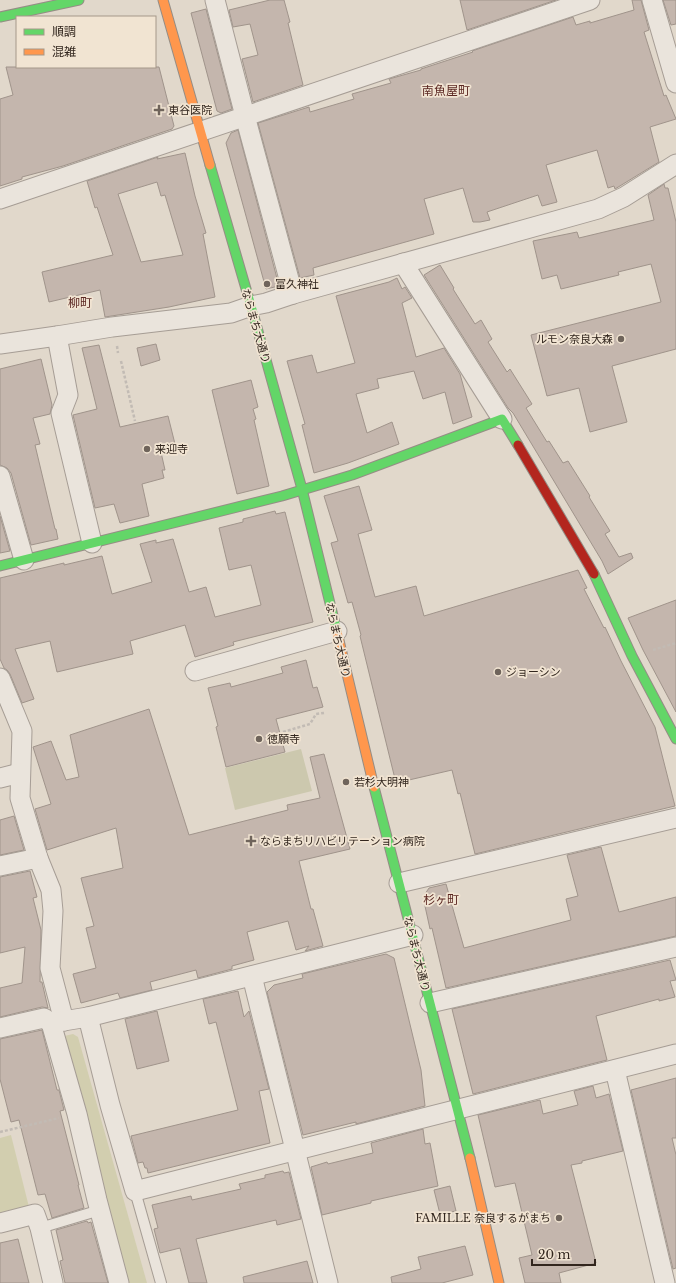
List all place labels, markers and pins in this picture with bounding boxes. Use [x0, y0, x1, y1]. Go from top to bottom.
place label: 東谷医院 [168, 103, 212, 117]
marker: 東谷医院 [153, 104, 165, 116]
place label: 富久神社 [275, 277, 319, 291]
marker: 富久神社 [262, 279, 272, 289]
place label: ルモン奈良大森 [536, 332, 613, 346]
marker: ルモン奈良大森 [616, 334, 626, 344]
place label: 来迎寺 [155, 442, 188, 456]
marker: 来迎寺 [142, 444, 152, 454]
place label: ジョーシン [506, 665, 561, 679]
marker: ジョーシン [493, 667, 503, 677]
place label: 徳願寺 [267, 732, 300, 746]
marker: 徳願寺 [254, 734, 264, 744]
place label: 若杉大明神 [354, 775, 409, 789]
marker: 若杉大明神 [341, 777, 351, 787]
place label: ならまちリハビリテーション病院 [260, 834, 425, 848]
marker: ならまちリハビリテーション病院 [245, 835, 257, 847]
place label: FAMILLE 奈良するがまち [415, 1211, 551, 1225]
marker: FAMILLE 奈良するがまち [554, 1213, 564, 1223]

